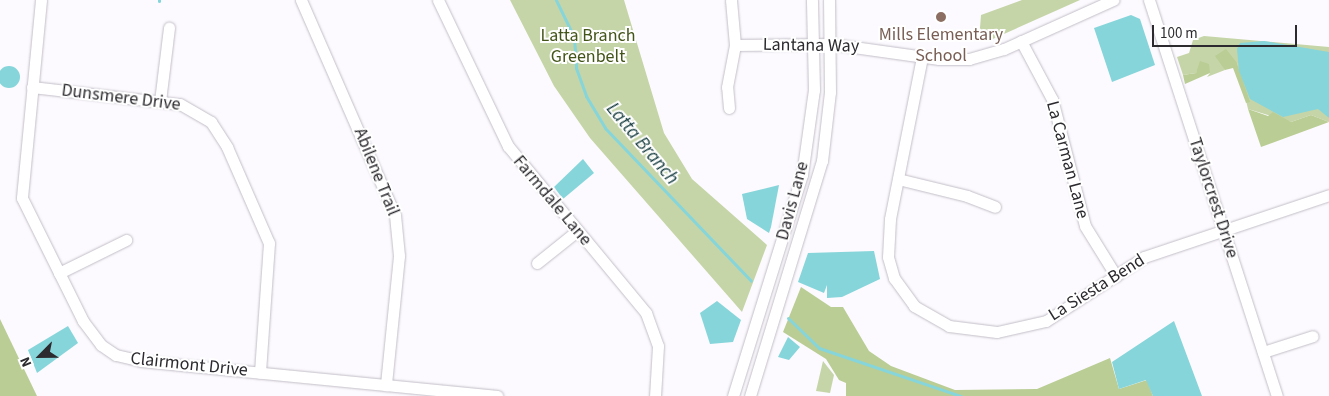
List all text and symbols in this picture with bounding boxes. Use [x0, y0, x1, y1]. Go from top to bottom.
marker: Mills Elementary School [935, 11, 947, 23]
scale bar [1154, 15, 1299, 47]
text: 100 m [1160, 23, 1198, 44]
place label: Mills Elementary School [879, 25, 1003, 68]
park label: Latta Branch Greenbelt [541, 26, 635, 68]
street label: Lantana Way [763, 34, 859, 58]
street label: Dunsmere Drive [60, 80, 182, 116]
water label: Latta Branch [601, 98, 683, 190]
street label: La Carman Lane [1041, 99, 1093, 221]
street label: Abilene Trail [349, 125, 403, 219]
street label: Taylorcrest Drive [1183, 135, 1243, 261]
street label: Farmdale Lane [508, 151, 596, 251]
street label: Davis Lane [772, 159, 814, 243]
street label: La Siesta Bend [1045, 250, 1149, 326]
north arrow [15, 331, 65, 381]
street label: Clairmont Drive [129, 348, 249, 382]
text: N [15, 354, 37, 370]

